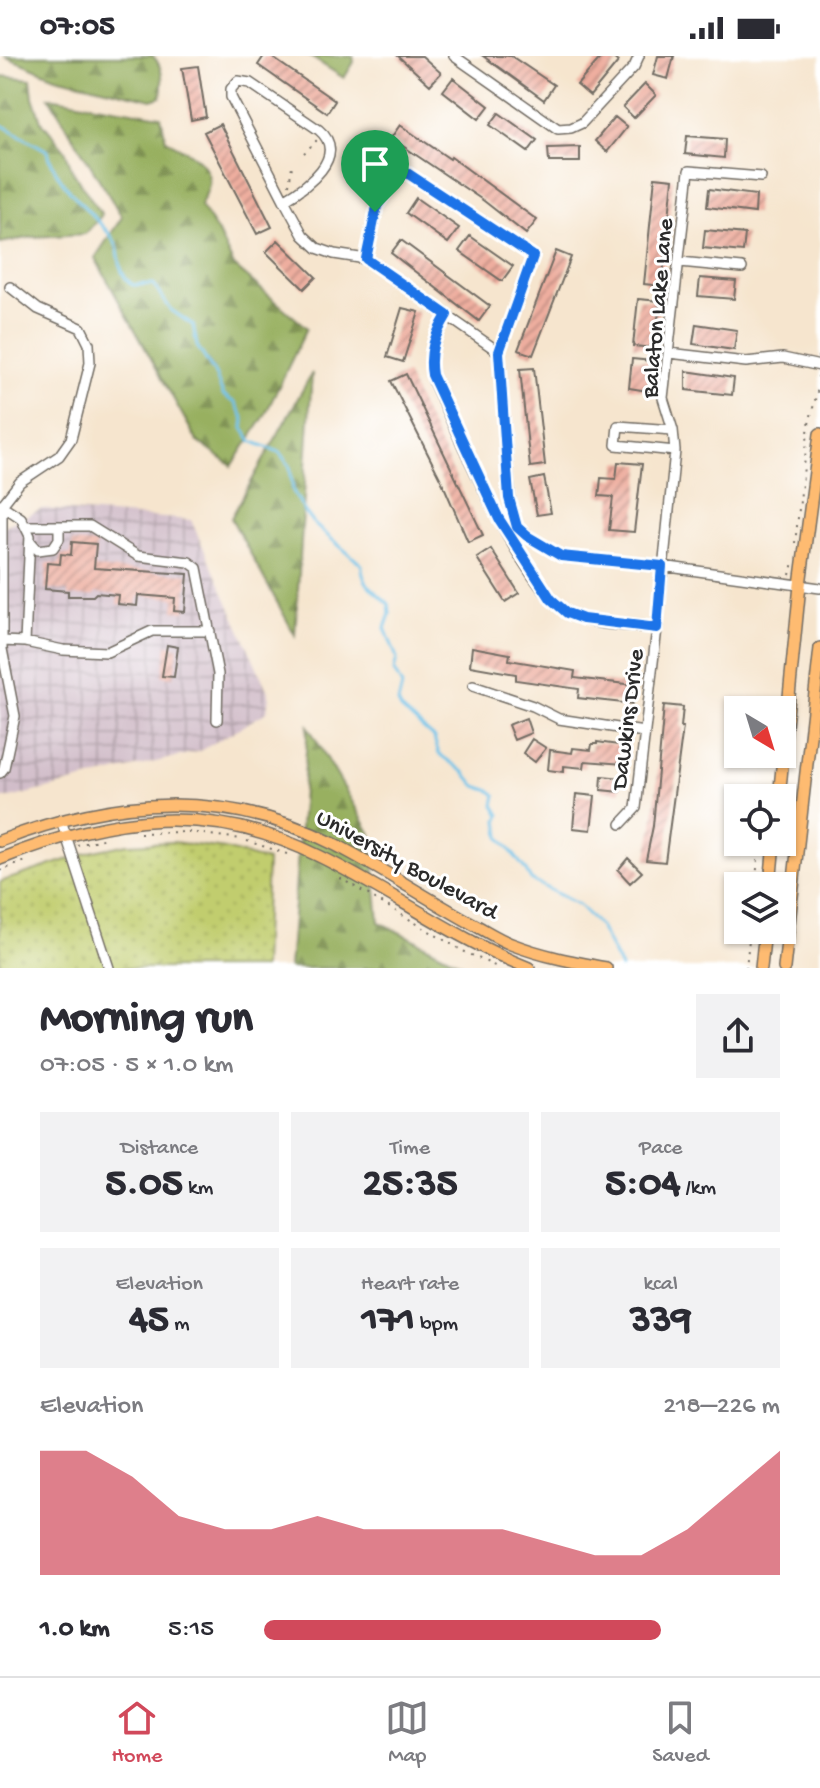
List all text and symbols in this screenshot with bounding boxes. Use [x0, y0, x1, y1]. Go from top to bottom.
text: 07:05 [40, 11, 115, 46]
pin [341, 130, 409, 212]
icon: arrive [353, 142, 397, 186]
street label: Balaton Lake Lane [637, 217, 682, 400]
street label: Dawkins Drive [606, 647, 653, 794]
north arrow [724, 696, 796, 768]
map controls [724, 696, 796, 944]
button: locate [724, 784, 796, 856]
street label: University Boulevard [310, 804, 504, 929]
button: layers [724, 872, 796, 944]
button: share [696, 994, 780, 1078]
text: Morning run [40, 995, 253, 1047]
text: 07:05 · 5 × 1.0 km [40, 1051, 234, 1082]
text: Distance [120, 1136, 198, 1162]
text: Time [390, 1136, 430, 1162]
text: Pace [639, 1136, 682, 1162]
text: 5.05 [105, 1162, 183, 1209]
text: 25:35 [362, 1162, 457, 1209]
text: 5:04 [605, 1162, 680, 1209]
text: km [183, 1176, 213, 1202]
text: /km [680, 1176, 716, 1202]
text: Elevation [116, 1272, 203, 1298]
text: Heart rate [361, 1272, 459, 1298]
text: kcal [643, 1272, 678, 1298]
text: 45 [129, 1298, 169, 1345]
text: 171 [362, 1298, 415, 1345]
text: 339 [630, 1298, 691, 1345]
text: m [169, 1312, 190, 1338]
text: bpm [415, 1312, 458, 1338]
text: Elevation [40, 1392, 143, 1423]
text: 218–226 m [663, 1392, 780, 1423]
text: 1.0 km [40, 1615, 110, 1646]
text: 5:15 [168, 1615, 214, 1646]
tab: Home [111, 1696, 162, 1770]
tab: Map [385, 1696, 429, 1770]
tab: Saved [652, 1696, 709, 1770]

